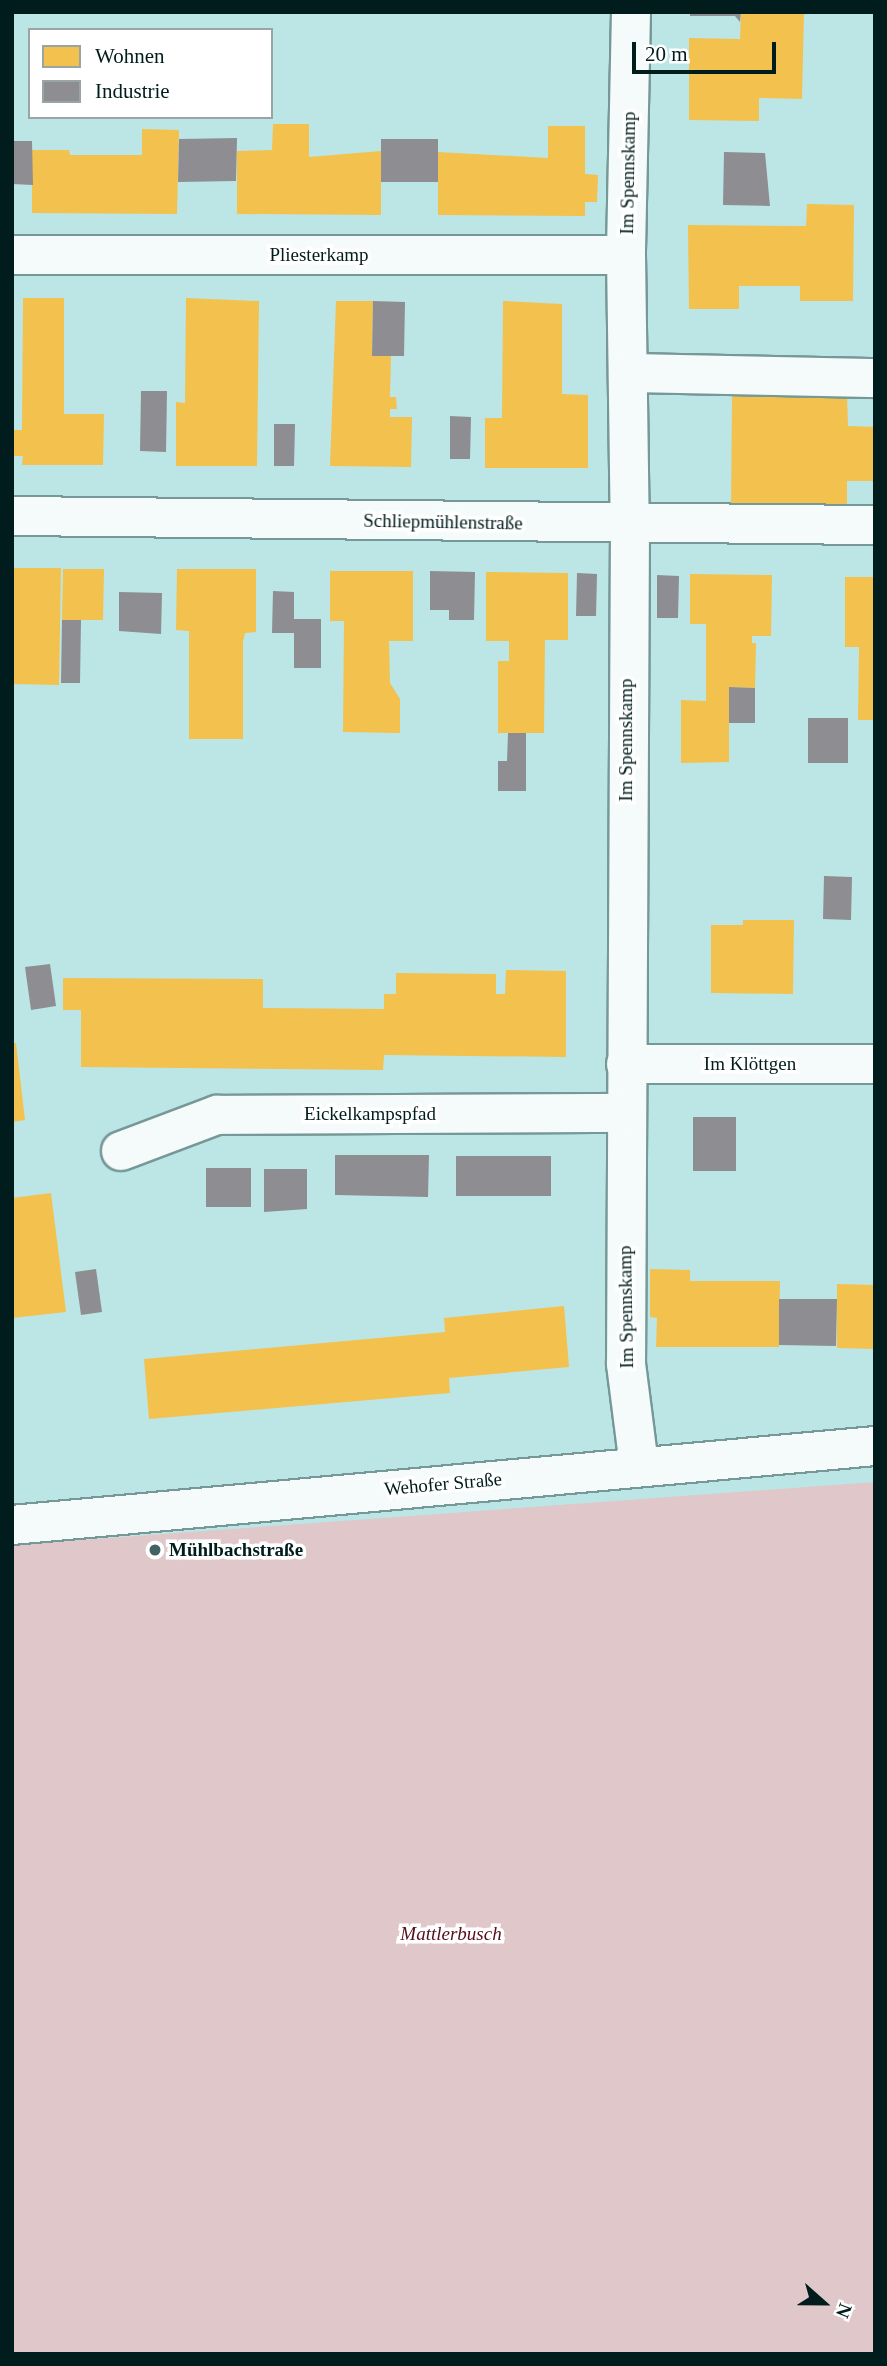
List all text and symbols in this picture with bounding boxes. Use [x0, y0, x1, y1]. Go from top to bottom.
legend [28, 28, 273, 119]
scale bar [635, 28, 778, 72]
text: 20 m [645, 42, 688, 66]
text: Wohnen [95, 44, 164, 68]
text: Industrie [95, 79, 170, 103]
street label: Im Spennskamp [616, 111, 640, 235]
street label: Pliesterkamp [269, 244, 369, 266]
street label: Schliepmühlenstraße [363, 509, 523, 535]
street label: Im Spennskamp [615, 679, 637, 801]
street label: Im Klöttgen [704, 1053, 796, 1075]
street label: Eickelkampspfad [304, 1103, 436, 1125]
street label: Im Spennskamp [614, 1245, 638, 1369]
street label: Wehofer Straße [383, 1467, 503, 1501]
place label: Mühlbachstraße [169, 1539, 303, 1561]
marker: Mühlbachstraße [147, 1542, 163, 1558]
park label: Mattlerbusch [400, 1923, 502, 1945]
north arrow [789, 2268, 859, 2338]
text: N [832, 2301, 856, 2321]

